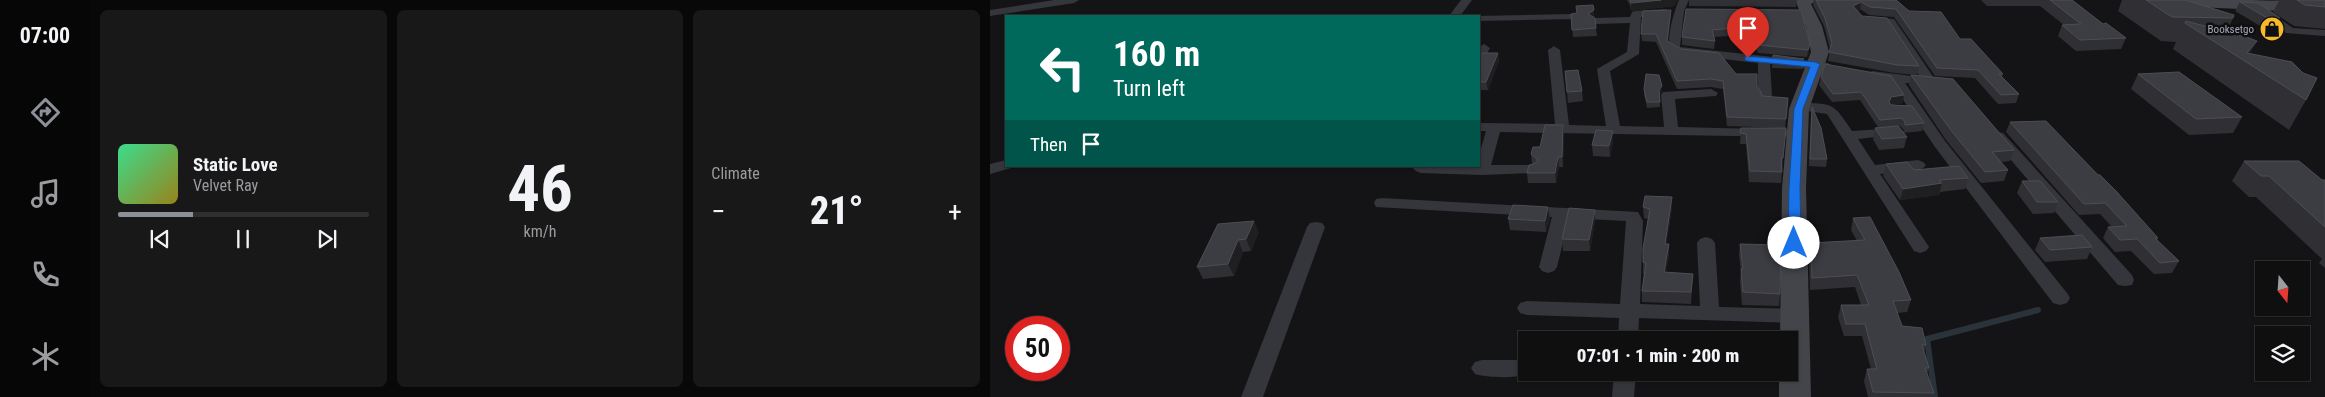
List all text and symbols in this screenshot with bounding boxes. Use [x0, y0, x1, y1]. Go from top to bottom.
pin [1727, 7, 1769, 58]
icon: arrive [1734, 14, 1762, 42]
shop icon: Booksetgo [2259, 16, 2285, 42]
text: 07:00 [20, 23, 70, 48]
place label: Booksetgo [2208, 23, 2254, 36]
text: 160 m [1113, 34, 1200, 75]
icon: left [1030, 35, 1095, 100]
text: Turn left [1113, 76, 1185, 101]
icon: directions [28, 95, 63, 130]
icon: arrive [1077, 130, 1105, 158]
text: Then [1030, 133, 1067, 156]
text: 46 [507, 151, 573, 227]
text: Static Love [193, 153, 278, 176]
text: Climate [711, 164, 760, 183]
icon: music [28, 176, 63, 211]
text: Velvet Ray [193, 176, 258, 195]
text: 21° [810, 189, 863, 233]
text: − [711, 195, 725, 228]
text: + [948, 195, 962, 228]
position arrow [1767, 216, 1819, 268]
text: km/h [524, 222, 556, 241]
icon: previous [146, 225, 174, 253]
icon: pause [229, 225, 257, 253]
icon: next [313, 225, 341, 253]
icon: phone [28, 257, 63, 292]
north arrow [2255, 261, 2310, 316]
map controls [2255, 261, 2310, 381]
speed limit sign: 50 [1005, 316, 1070, 381]
button: layers [2255, 326, 2310, 381]
icon: climate [28, 339, 63, 374]
text: 07:01 · 1 min · 200 m [1577, 344, 1739, 367]

